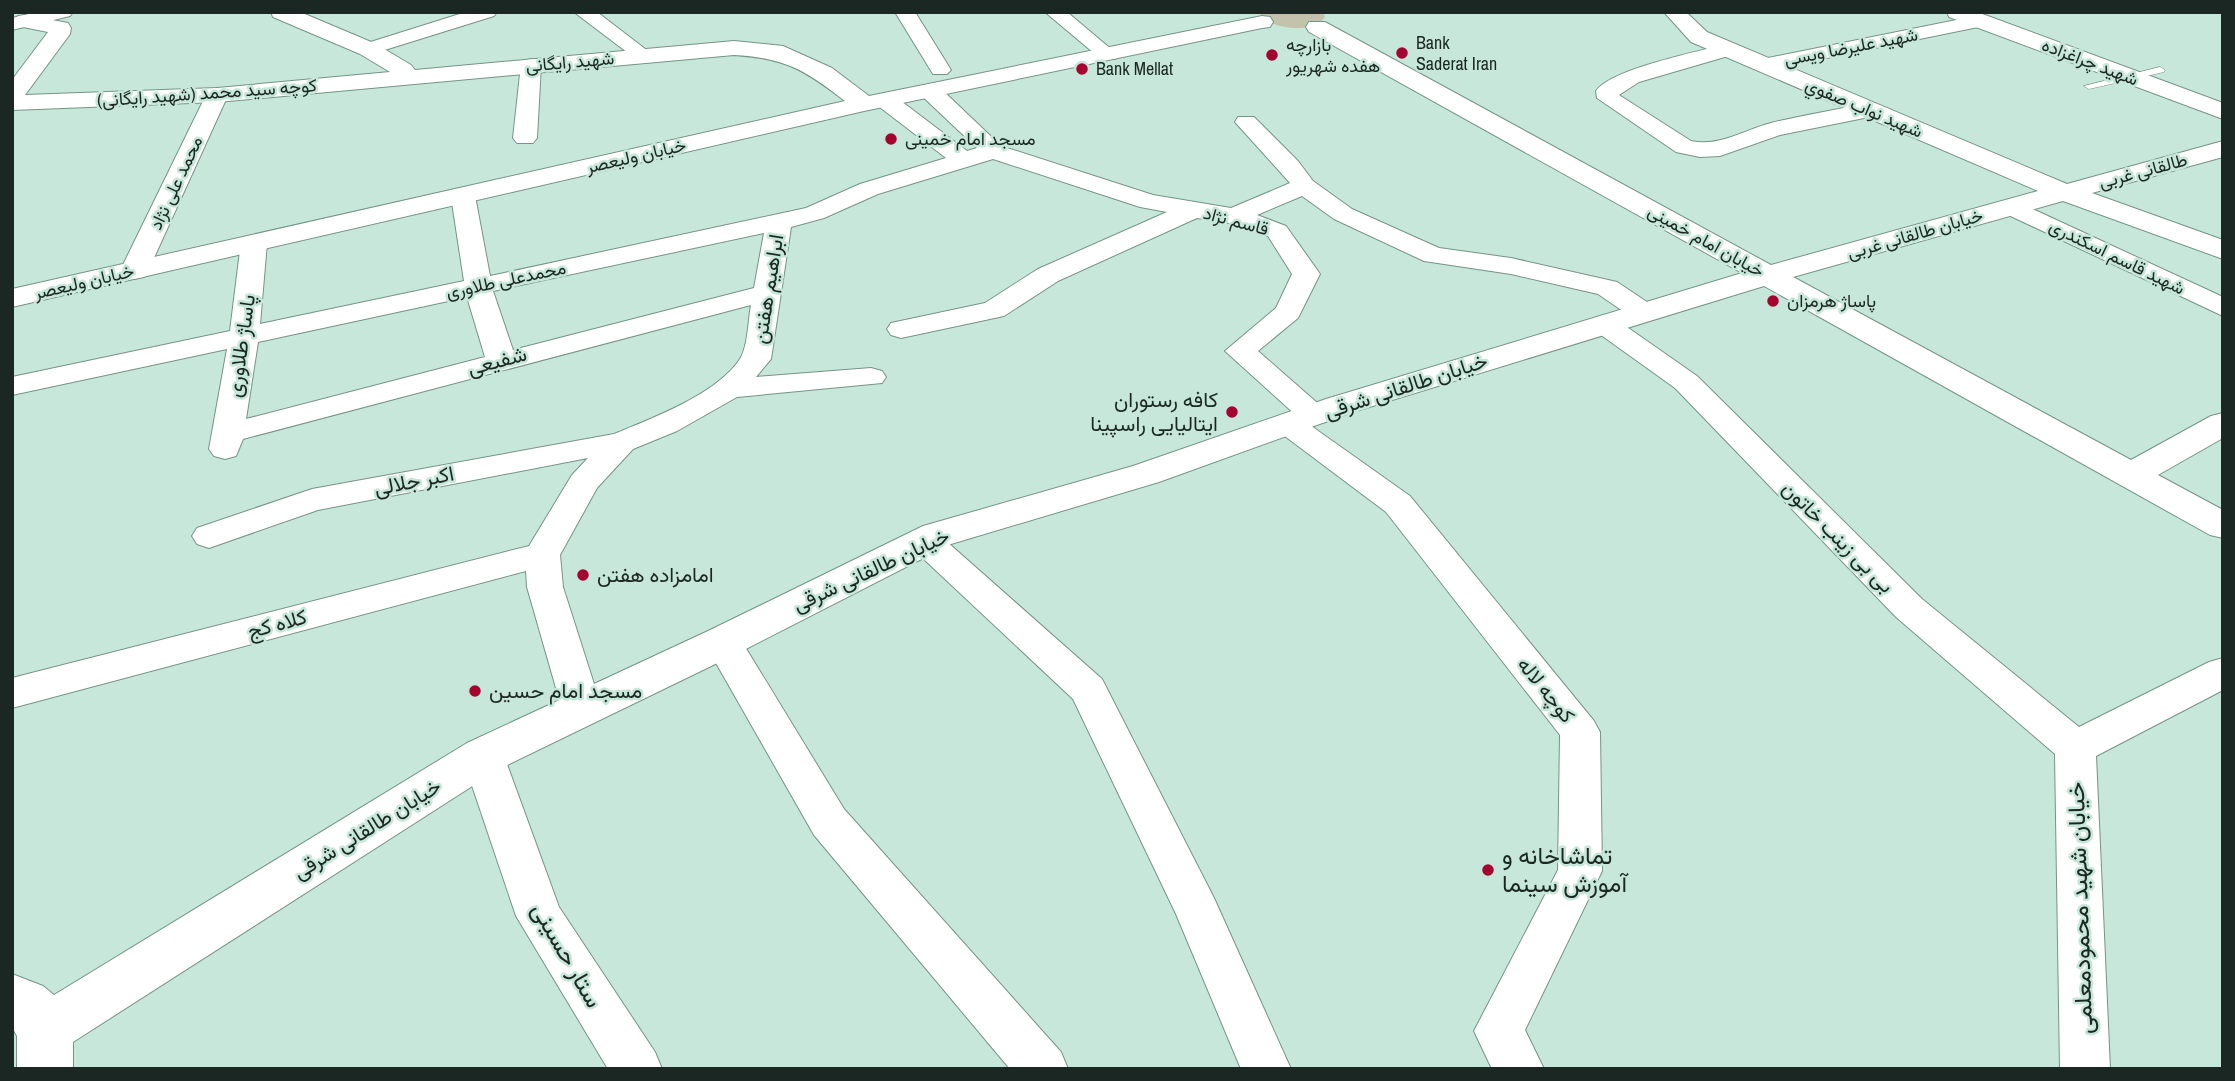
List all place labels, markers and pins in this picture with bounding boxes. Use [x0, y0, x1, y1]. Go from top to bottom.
place label: Bank Saderat Iran [1416, 30, 1497, 76]
place label: بازارچه هفده شهریور [1285, 32, 1380, 78]
marker: Bank Saderat Iran [1394, 45, 1410, 61]
marker: بازارچه هفده شهریور [1264, 47, 1280, 63]
place label: Bank Mellat [1096, 56, 1173, 81]
marker: Bank Mellat [1074, 61, 1090, 77]
place label: مسجد امام خمینی [905, 126, 1036, 151]
marker: مسجد امام خمینی [883, 131, 899, 147]
place label: پاساژ هرمزان [1787, 288, 1876, 313]
marker: پاساژ هرمزان [1765, 293, 1781, 309]
place label: کافه رستوران ایتالیایی راسپینا [1090, 385, 1218, 438]
marker: کافه رستوران ایتالیایی راسپینا [1224, 404, 1240, 420]
place label: امامزاده هفتن [597, 560, 714, 589]
marker: امامزاده هفتن [575, 567, 591, 583]
place label: مسجد امام حسین [489, 676, 642, 705]
marker: مسجد امام حسین [467, 683, 483, 699]
place label: تماشاخانه و آموزش سینما [1502, 839, 1629, 899]
marker: تماشاخانه و آموزش سینما [1480, 862, 1496, 878]

